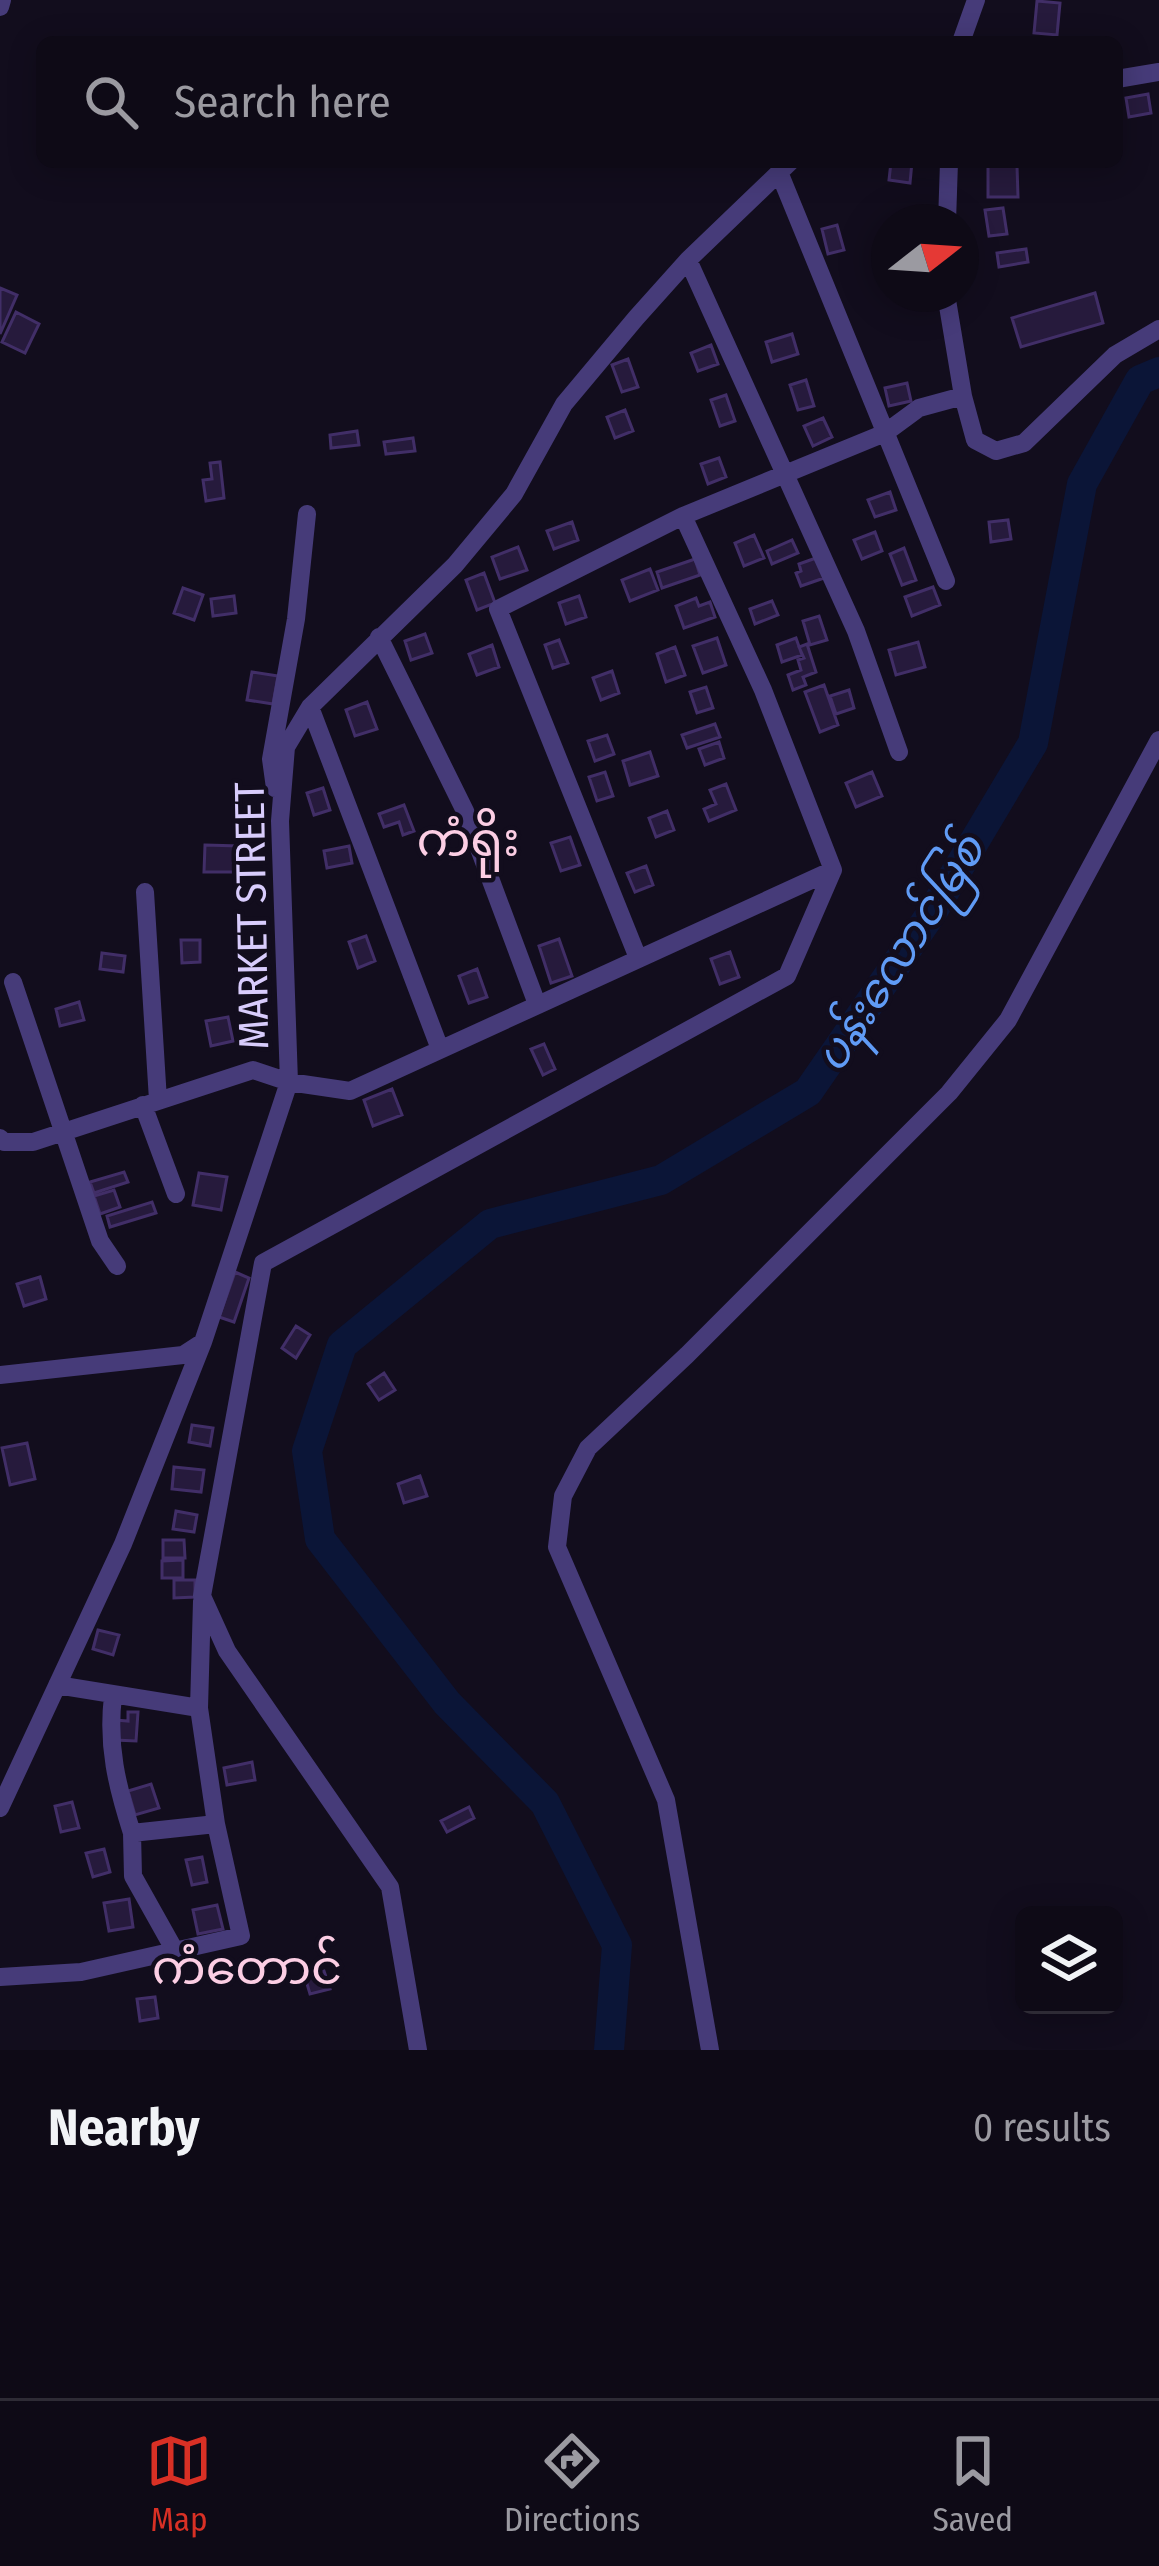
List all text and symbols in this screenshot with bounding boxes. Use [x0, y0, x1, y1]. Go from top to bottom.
search box [36, 36, 1123, 168]
icon: search [78, 69, 144, 135]
text: Search here [174, 75, 391, 129]
north arrow [871, 204, 979, 312]
street label: MARKET STREET [225, 781, 279, 1050]
district label: ကံရိုး [416, 808, 520, 878]
water label: ပန်းလောင်မြစ် [800, 821, 1006, 1087]
map controls [1015, 1906, 1123, 2014]
button: layers [1015, 1906, 1123, 2014]
district label: ကံတောင် [152, 1935, 342, 1997]
text: Nearby [48, 2097, 200, 2159]
text: 0 results [973, 2105, 1111, 2151]
tab: Map [146, 2428, 212, 2540]
tab: Directions [504, 2428, 640, 2540]
tab: Saved [932, 2428, 1013, 2540]

